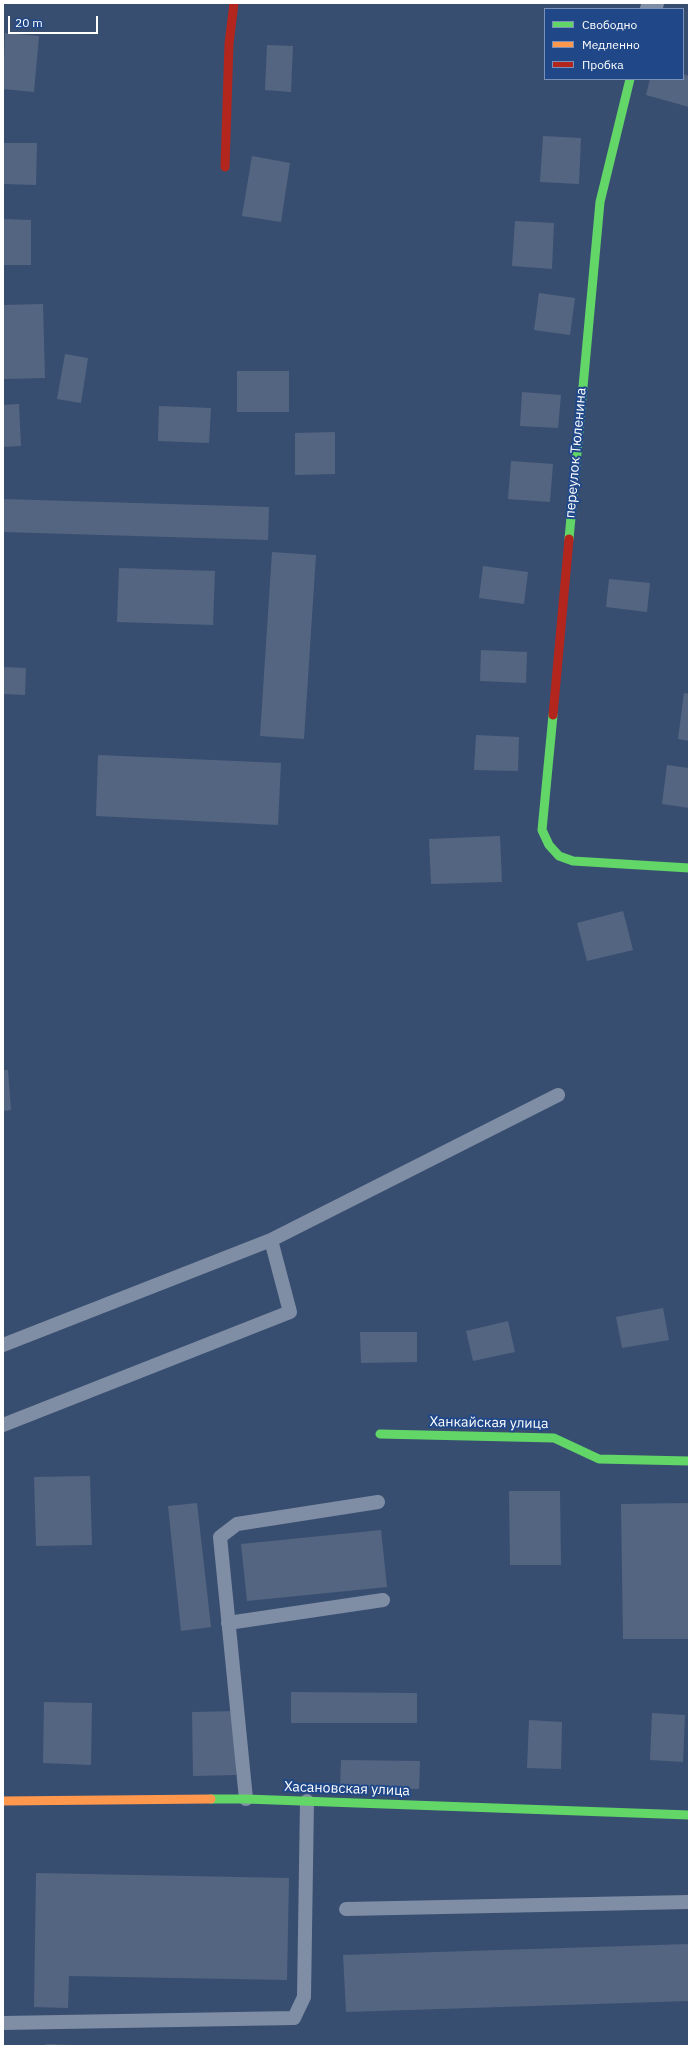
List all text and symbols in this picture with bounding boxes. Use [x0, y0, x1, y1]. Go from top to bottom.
scale bar [10, 8, 100, 34]
legend [544, 8, 684, 80]
text: 20 m [15, 15, 43, 30]
text: Свободно [582, 17, 637, 32]
text: Медленно [582, 37, 640, 52]
text: Пробка [582, 57, 624, 72]
street label: переулок Тюленина [562, 387, 590, 519]
street label: Ханкайская улица [429, 1414, 549, 1432]
street label: Хасановская улица [284, 1778, 410, 1800]

